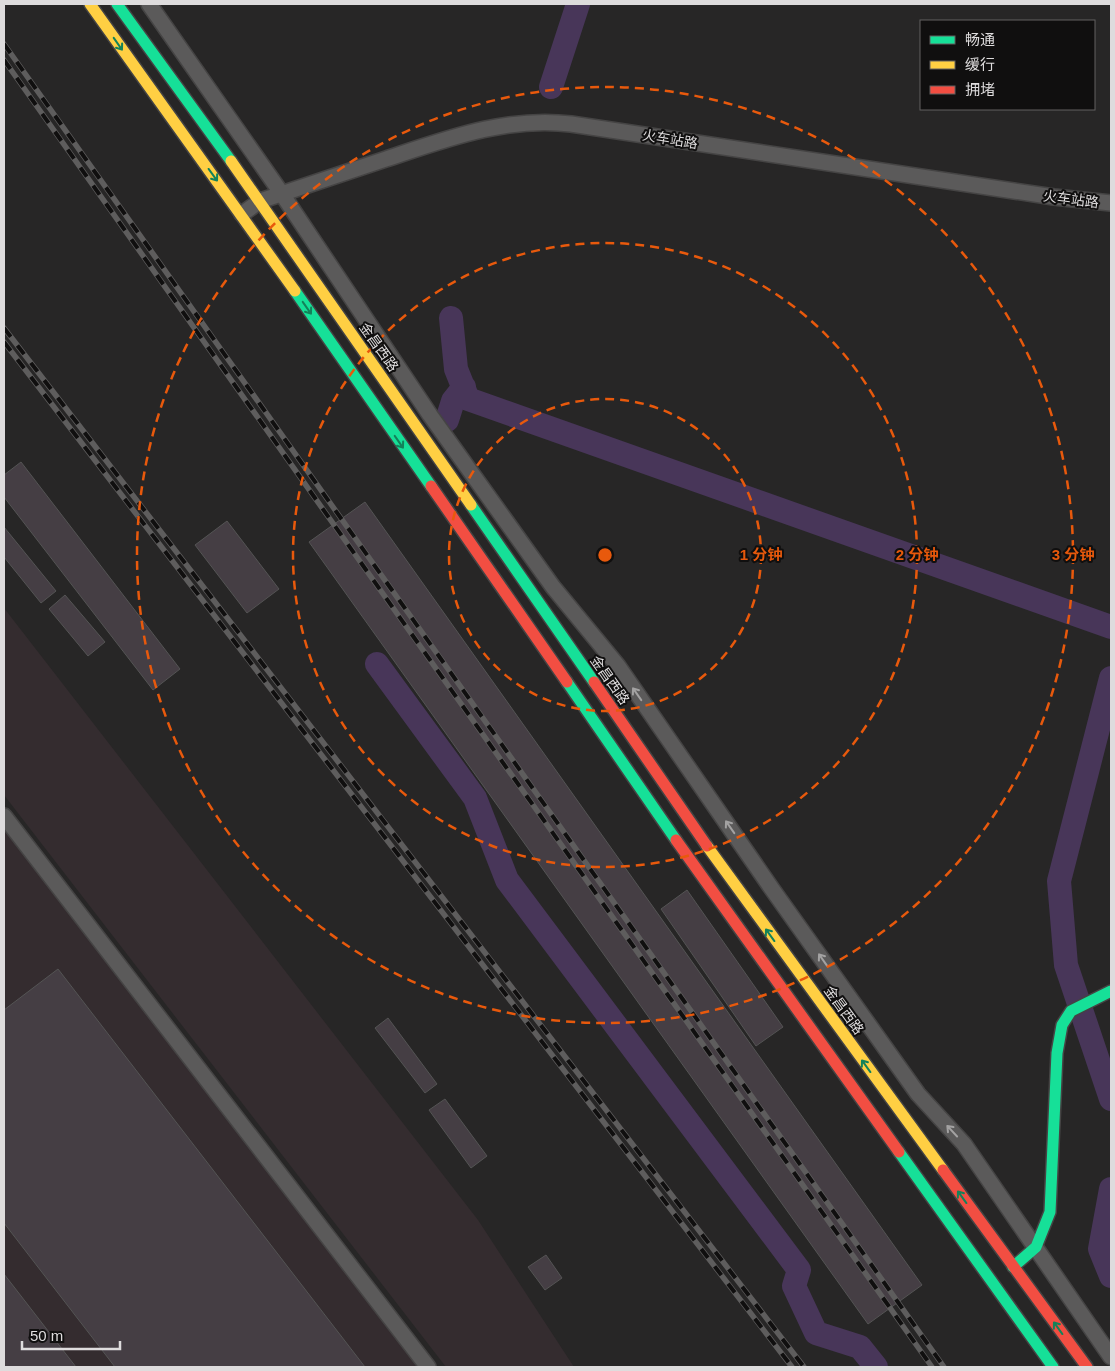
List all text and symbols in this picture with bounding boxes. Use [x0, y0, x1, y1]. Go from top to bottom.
legend [920, 20, 1095, 110]
text: 畅通 [965, 31, 995, 48]
one-way arrow [113, 36, 123, 50]
text: 缓行 [965, 56, 995, 73]
text: 拥堵 [965, 81, 995, 98]
street label: 火车站路 [641, 127, 699, 151]
one-way arrow [208, 168, 219, 181]
street label: 火车站路 [1042, 188, 1100, 210]
one-way arrow [302, 301, 312, 315]
street label: 金昌西路 [356, 319, 402, 375]
one-way arrow [394, 434, 404, 448]
centre of rings [596, 546, 614, 564]
text: 1 分钟 [740, 546, 782, 563]
text: 2 分钟 [896, 546, 938, 563]
text: 3 分钟 [1052, 546, 1094, 563]
street label: 金昌西路 [587, 652, 633, 708]
one-way arrow [632, 687, 642, 701]
one-way arrow [724, 820, 735, 834]
one-way arrow [765, 928, 775, 942]
one-way arrow [818, 953, 828, 967]
street label: 金昌西路 [821, 983, 867, 1037]
one-way arrow [861, 1059, 871, 1073]
one-way arrow [947, 1125, 958, 1138]
one-way arrow [957, 1190, 967, 1204]
scale bar [22, 1318, 120, 1350]
one-way arrow [1053, 1321, 1063, 1335]
text: 50 m [30, 1327, 63, 1344]

